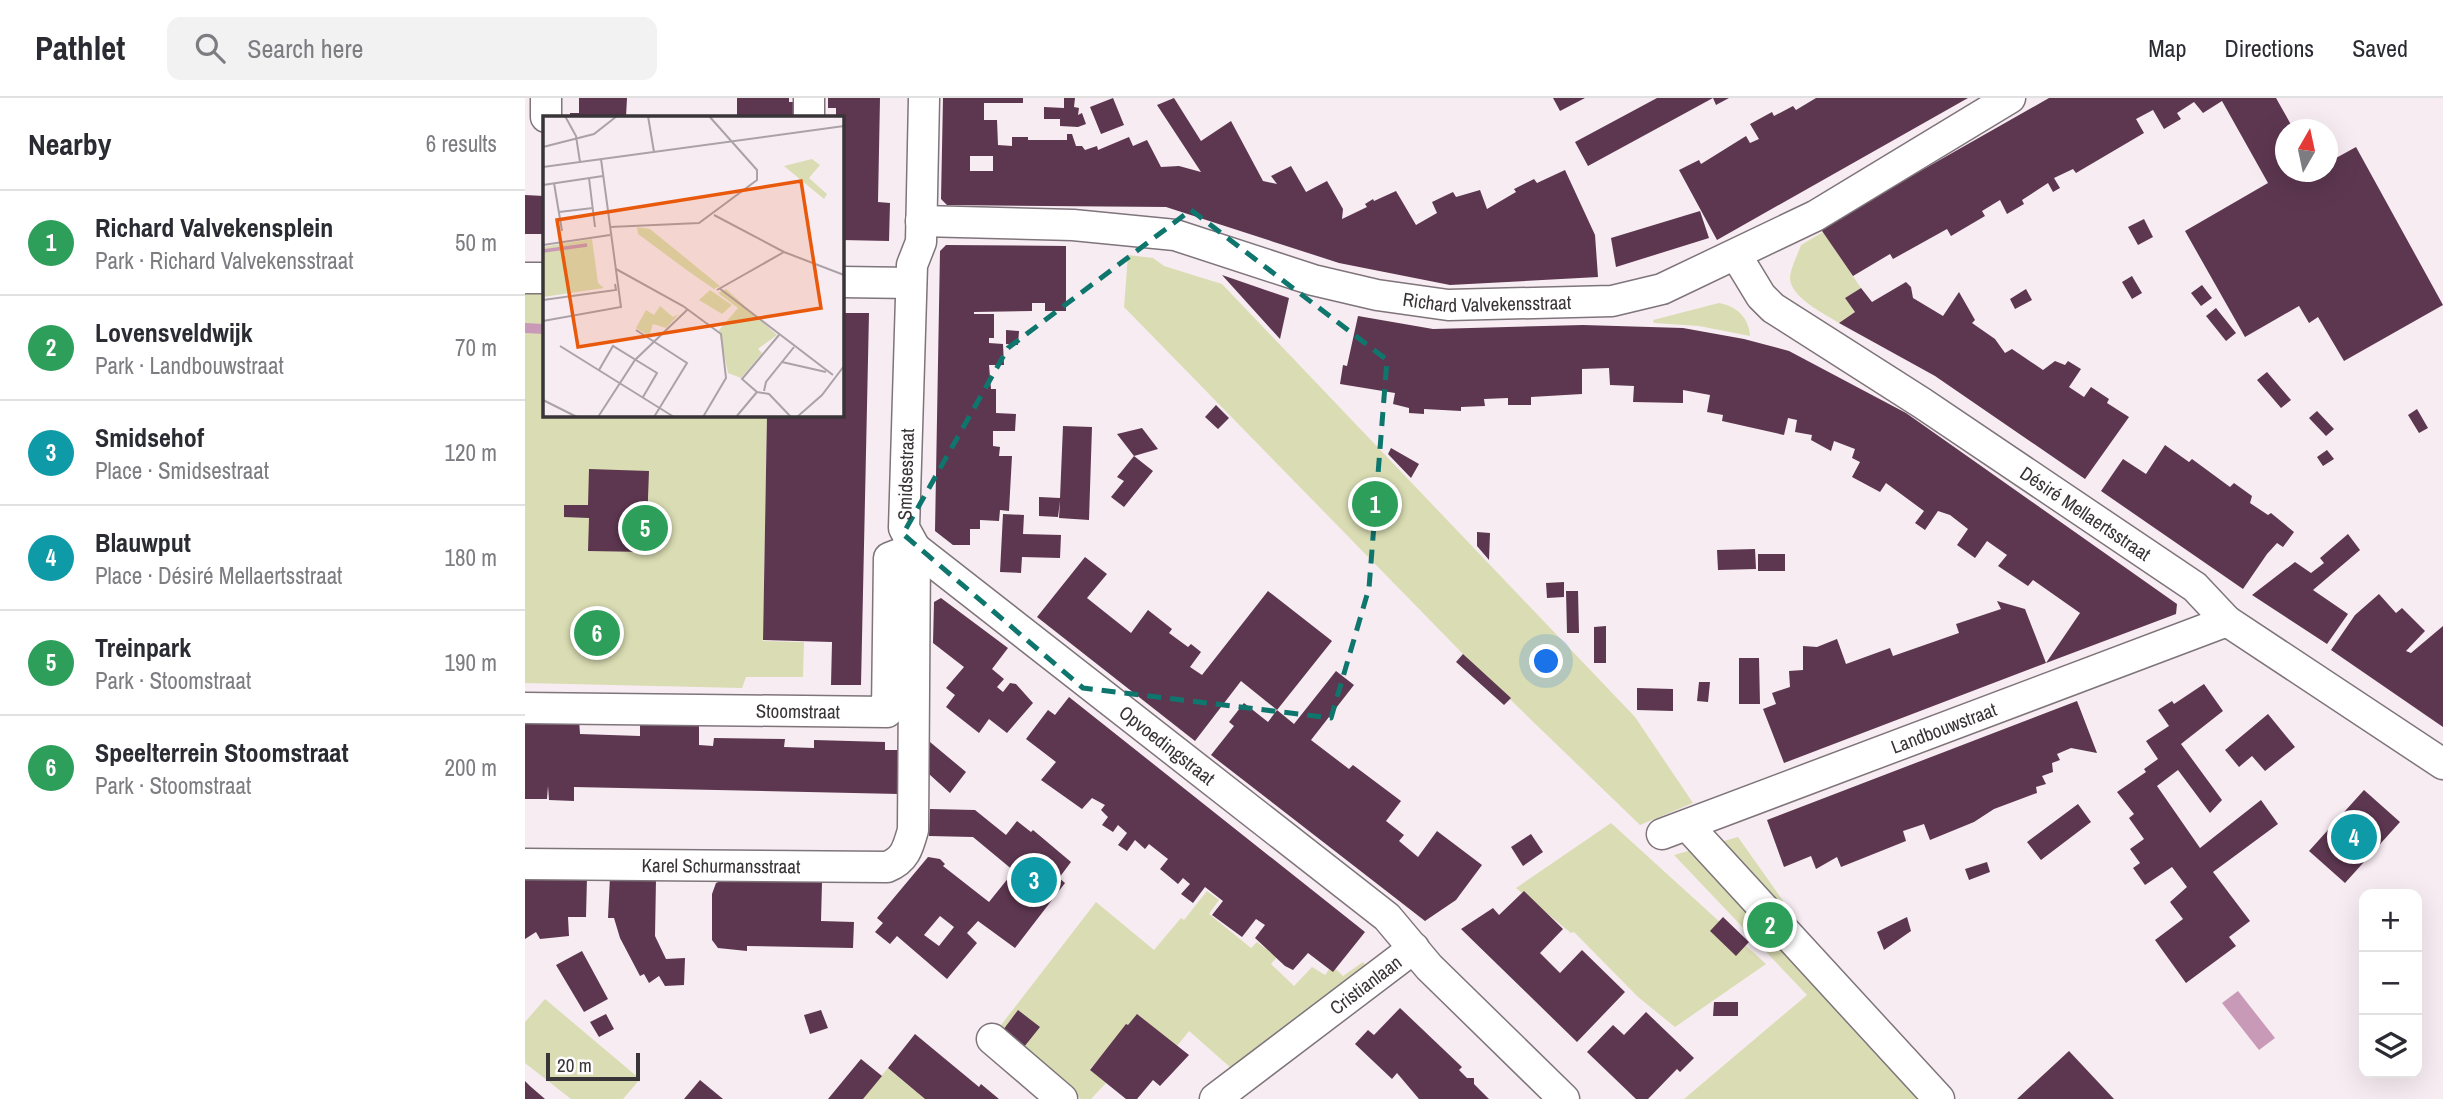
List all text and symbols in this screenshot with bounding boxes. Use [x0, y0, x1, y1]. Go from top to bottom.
search box [167, 17, 657, 80]
text: Pathlet [35, 26, 125, 70]
icon: search [191, 29, 229, 67]
text: Search here [247, 31, 363, 66]
text: Map [2148, 32, 2186, 64]
text: Directions [2224, 32, 2314, 64]
text: Saved [2352, 32, 2408, 64]
inset map [543, 116, 843, 416]
north arrow [2275, 119, 2338, 182]
text: Nearby [28, 124, 111, 164]
text: 6 results [426, 128, 497, 159]
text: Richard Valvekensplein [95, 210, 333, 245]
text: 1 [46, 227, 56, 258]
text: 50 m [455, 227, 497, 258]
text: Park · Richard Valvekensstraat [95, 245, 354, 276]
street label: Richard Valvekensstraat [1401, 286, 1572, 318]
text: Lovensveldwijk [95, 315, 253, 350]
text: 2 [46, 332, 56, 363]
text: 70 m [455, 332, 497, 363]
text: Park · Landbouwstraat [95, 350, 284, 381]
text: Smidsehof [95, 420, 204, 455]
street label: Smidsestraat [891, 427, 920, 521]
text: 3 [46, 437, 56, 468]
text: 120 m [445, 437, 497, 468]
text: Place · Smidsestraat [95, 455, 269, 486]
street label: Désiré Mellaertsstraat [2015, 460, 2157, 567]
pin: 1 [1352, 478, 1398, 530]
pin: 5 [622, 502, 668, 554]
text: Blauwput [95, 525, 191, 560]
text: 4 [46, 542, 56, 573]
text: 180 m [445, 542, 497, 573]
text: Place · Désiré Mellaertsstraat [95, 560, 342, 591]
pin: 6 [574, 607, 620, 659]
text: Treinpark [95, 630, 191, 665]
your location [1529, 644, 1563, 678]
text: 5 [46, 647, 56, 678]
text: 190 m [445, 647, 497, 678]
text: Park · Stoomstraat [95, 665, 251, 696]
street label: Landbouwstraat [1887, 696, 2001, 760]
street label: Stoomstraat [756, 698, 841, 724]
street label: Opvoedingstraat [1114, 699, 1221, 791]
text: Speelterrein Stoomstraat [95, 735, 349, 770]
text: 6 [46, 752, 56, 783]
text: 200 m [445, 752, 497, 783]
text: Park · Stoomstraat [95, 770, 251, 801]
pin: 4 [2331, 811, 2377, 863]
street label: Karel Schurmansstraat [642, 852, 801, 879]
pin: 3 [1011, 854, 1057, 906]
map controls [2359, 889, 2422, 1078]
button: + [2359, 889, 2422, 952]
pin: 2 [1747, 899, 1793, 951]
street label: Cristianlaan [1324, 949, 1407, 1021]
button: − [2359, 952, 2422, 1015]
button: layers [2359, 1015, 2422, 1078]
scale bar [546, 1050, 641, 1082]
text: 20 m [557, 1052, 592, 1078]

